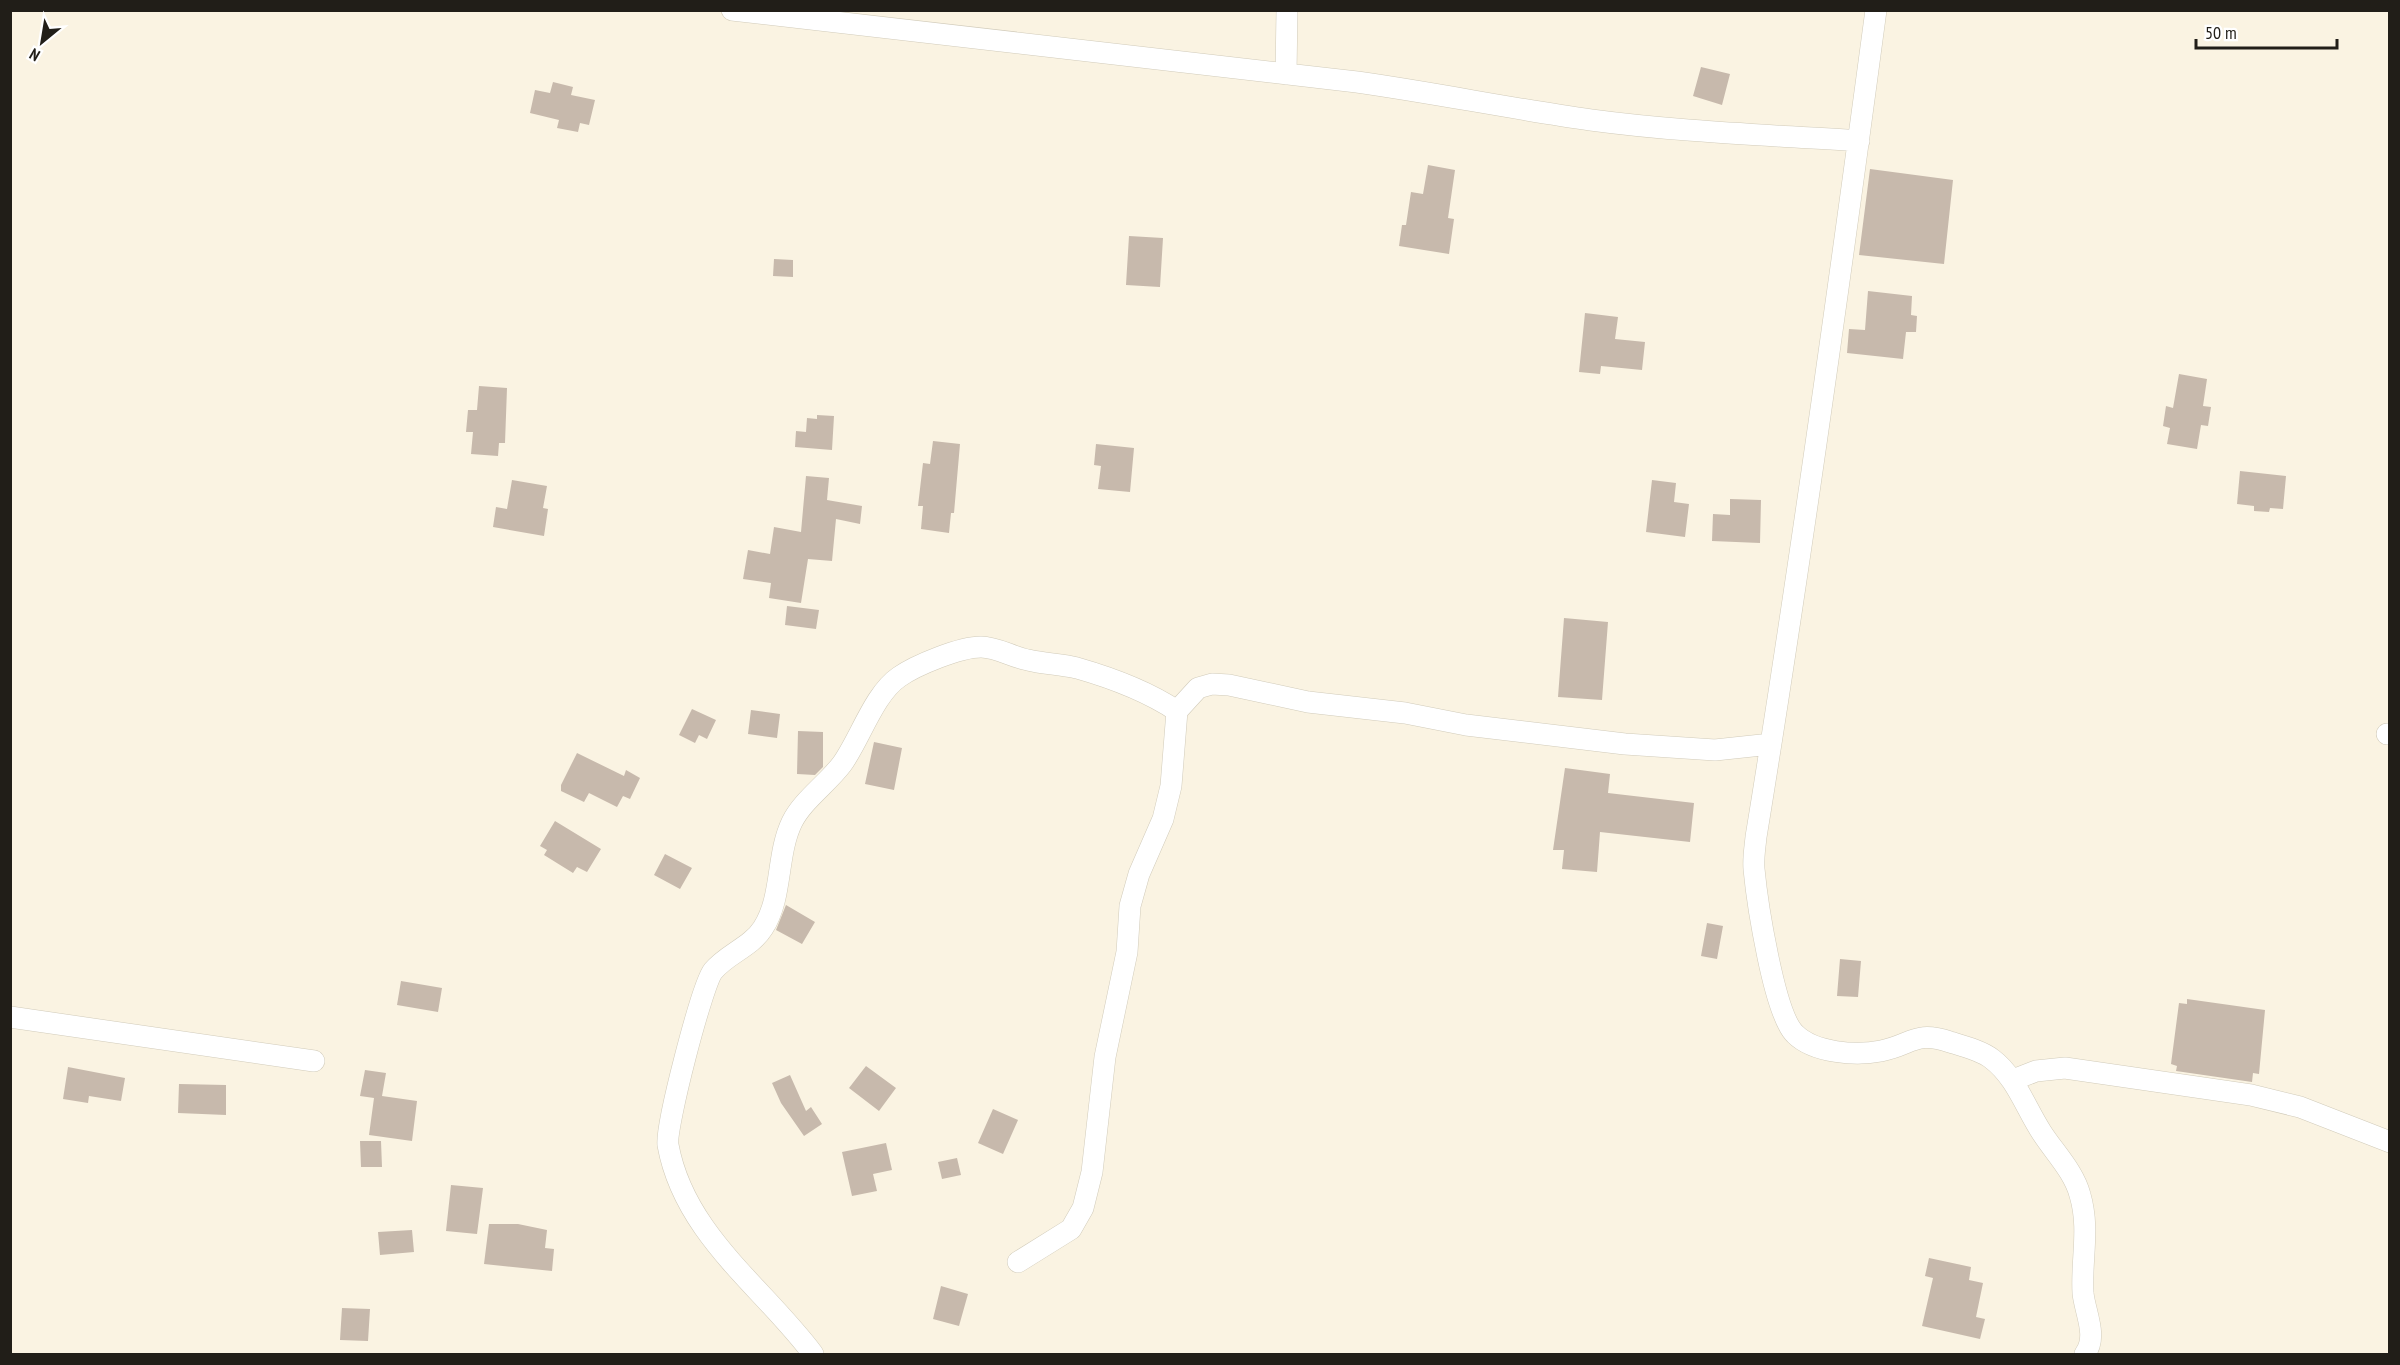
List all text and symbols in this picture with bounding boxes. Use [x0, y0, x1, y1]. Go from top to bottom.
north arrow [12, 12, 72, 72]
scale bar [2196, 12, 2337, 50]
text: 50 m [2205, 21, 2237, 44]
text: N [26, 44, 43, 66]

